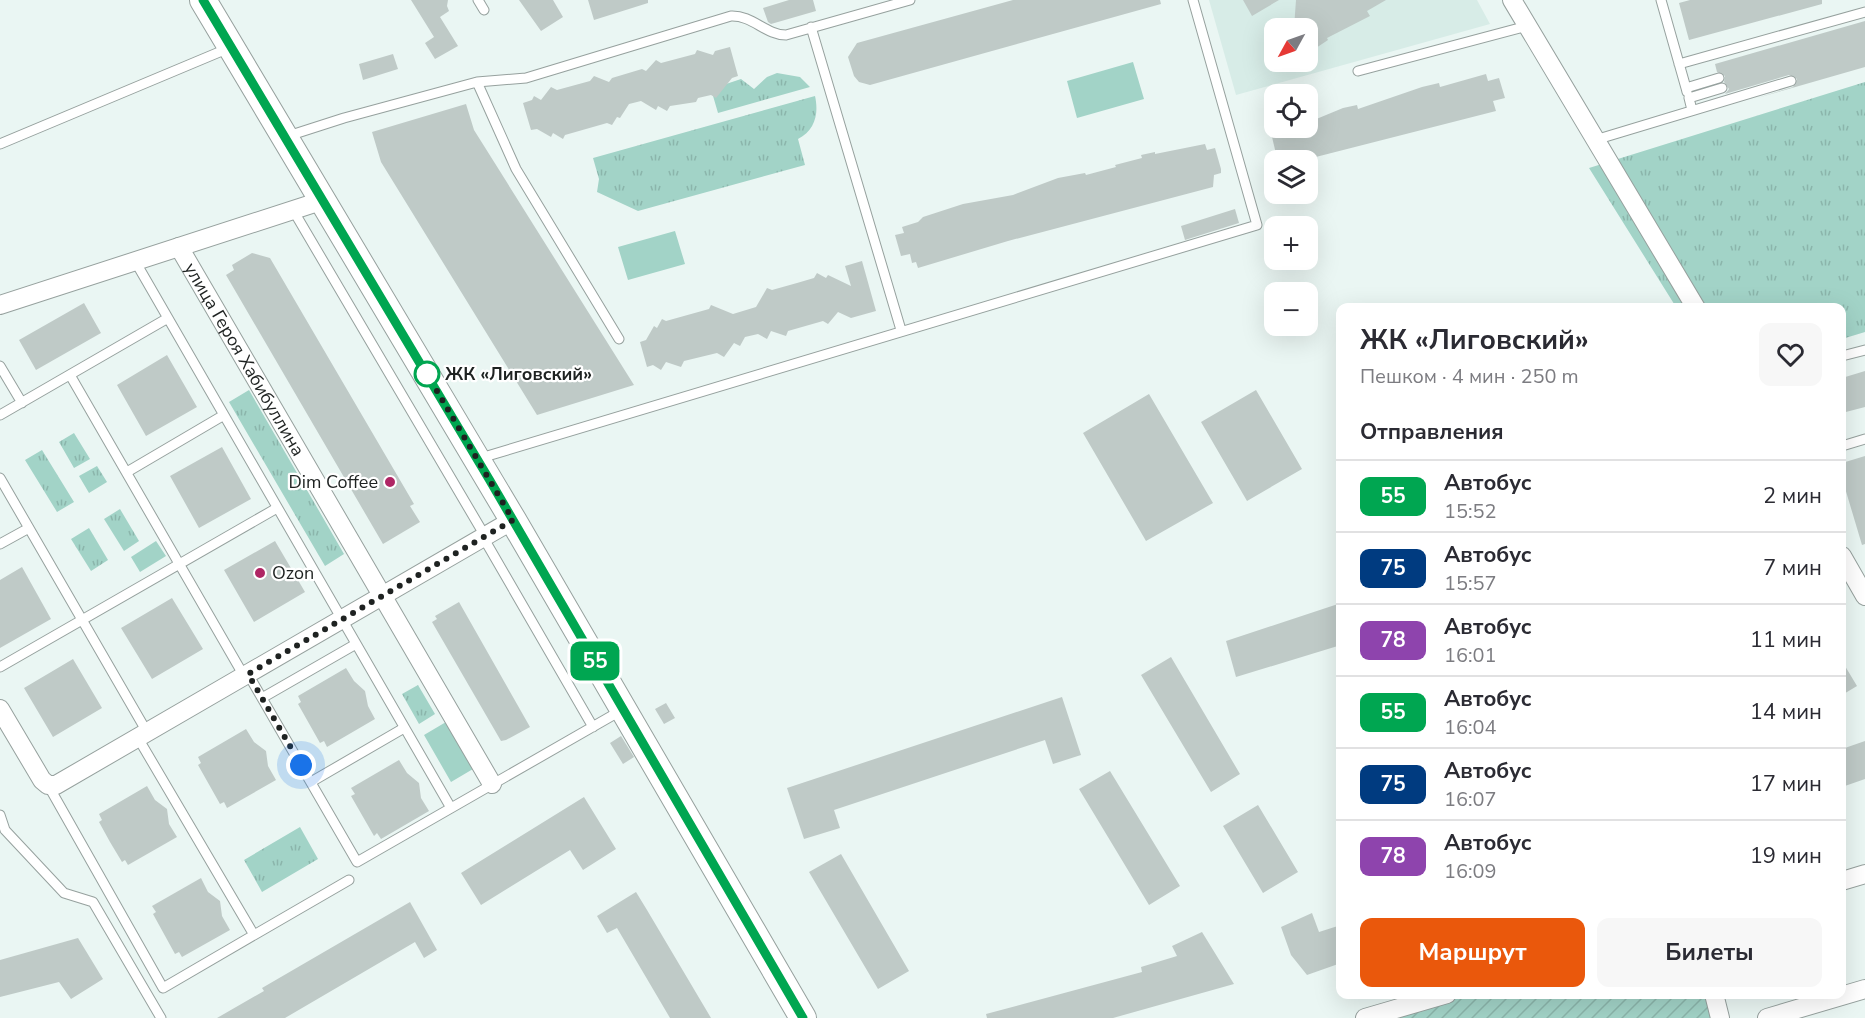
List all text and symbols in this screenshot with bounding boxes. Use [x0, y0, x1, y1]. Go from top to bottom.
north arrow [1264, 18, 1318, 72]
map controls [1264, 18, 1318, 336]
button: locate [1264, 84, 1318, 138]
button: layers [1264, 150, 1318, 204]
button: + [1264, 216, 1318, 270]
street label: улица Героя Хабибуллина [179, 258, 310, 460]
button: − [1264, 282, 1318, 336]
text: ЖК «Лиговский» [1360, 321, 1589, 359]
button: heart [1759, 323, 1822, 386]
marker: ЖК «Лиговский» [414, 361, 440, 387]
place label: ЖК «Лиговский» [445, 362, 592, 386]
text: Пешком · 4 мин · 250 m [1360, 363, 1579, 390]
text: Отправления [1360, 417, 1504, 447]
text: Автобус [1444, 468, 1532, 498]
place label: Dim Coffee [288, 470, 378, 494]
marker: Dim Coffee [383, 475, 397, 489]
text: 2 мин [1763, 481, 1822, 511]
text: 55 [1380, 482, 1406, 510]
text: 15:52 [1444, 498, 1497, 525]
text: Автобус [1444, 540, 1532, 570]
text: 7 мин [1763, 553, 1822, 583]
text: 75 [1380, 554, 1406, 582]
place label: Ozon [272, 561, 314, 585]
marker: Ozon [253, 566, 267, 580]
text: 15:57 [1444, 570, 1497, 597]
text: Автобус [1444, 612, 1532, 642]
text: 11 мин [1750, 625, 1822, 655]
text: 78 [1380, 626, 1406, 654]
line badge: 55 [568, 642, 622, 680]
text: 16:01 [1444, 642, 1497, 669]
text: 55 [582, 647, 608, 675]
text: Автобус [1444, 684, 1532, 714]
text: 14 мин [1750, 697, 1822, 727]
text: 55 [1380, 698, 1406, 726]
text: 16:04 [1444, 714, 1497, 741]
your location [286, 750, 316, 780]
text: Автобус [1444, 756, 1532, 786]
text: 17 мин [1750, 769, 1822, 799]
text: 75 [1380, 770, 1406, 798]
text: 16:07 [1444, 786, 1497, 813]
text: Автобус [1444, 828, 1532, 858]
text: 19 мин [1750, 841, 1822, 871]
text: 78 [1380, 842, 1406, 870]
text: 16:09 [1444, 858, 1497, 885]
button: Маршрут [1360, 918, 1585, 987]
button: Билеты [1597, 918, 1822, 987]

